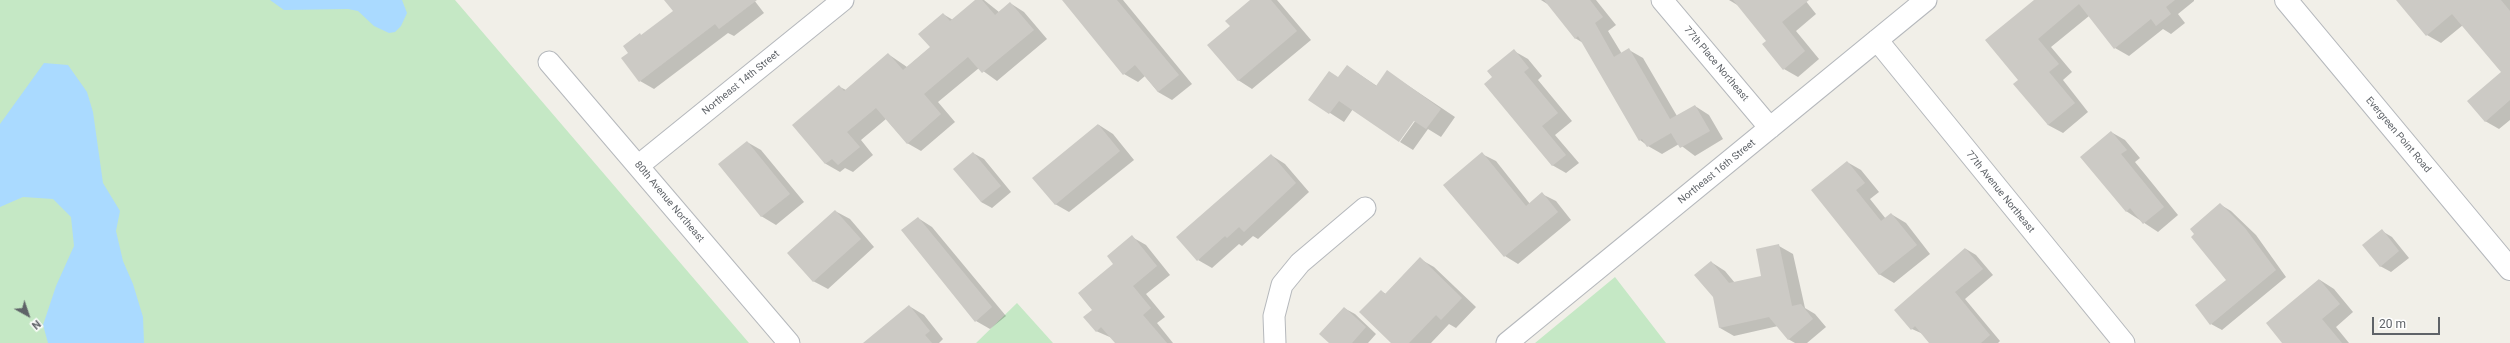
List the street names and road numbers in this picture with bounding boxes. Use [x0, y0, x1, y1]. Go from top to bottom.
street label: 77th Place Northeast [1681, 24, 1751, 104]
street label: Northeast 14th Street [700, 48, 782, 118]
street label: Evergreen Point Road [2363, 95, 2433, 175]
street label: Northeast 16th Street [1676, 137, 1758, 207]
street label: 77th Avenue Northeast [1963, 149, 2037, 235]
street label: 80th Avenue Northeast [632, 159, 706, 245]

